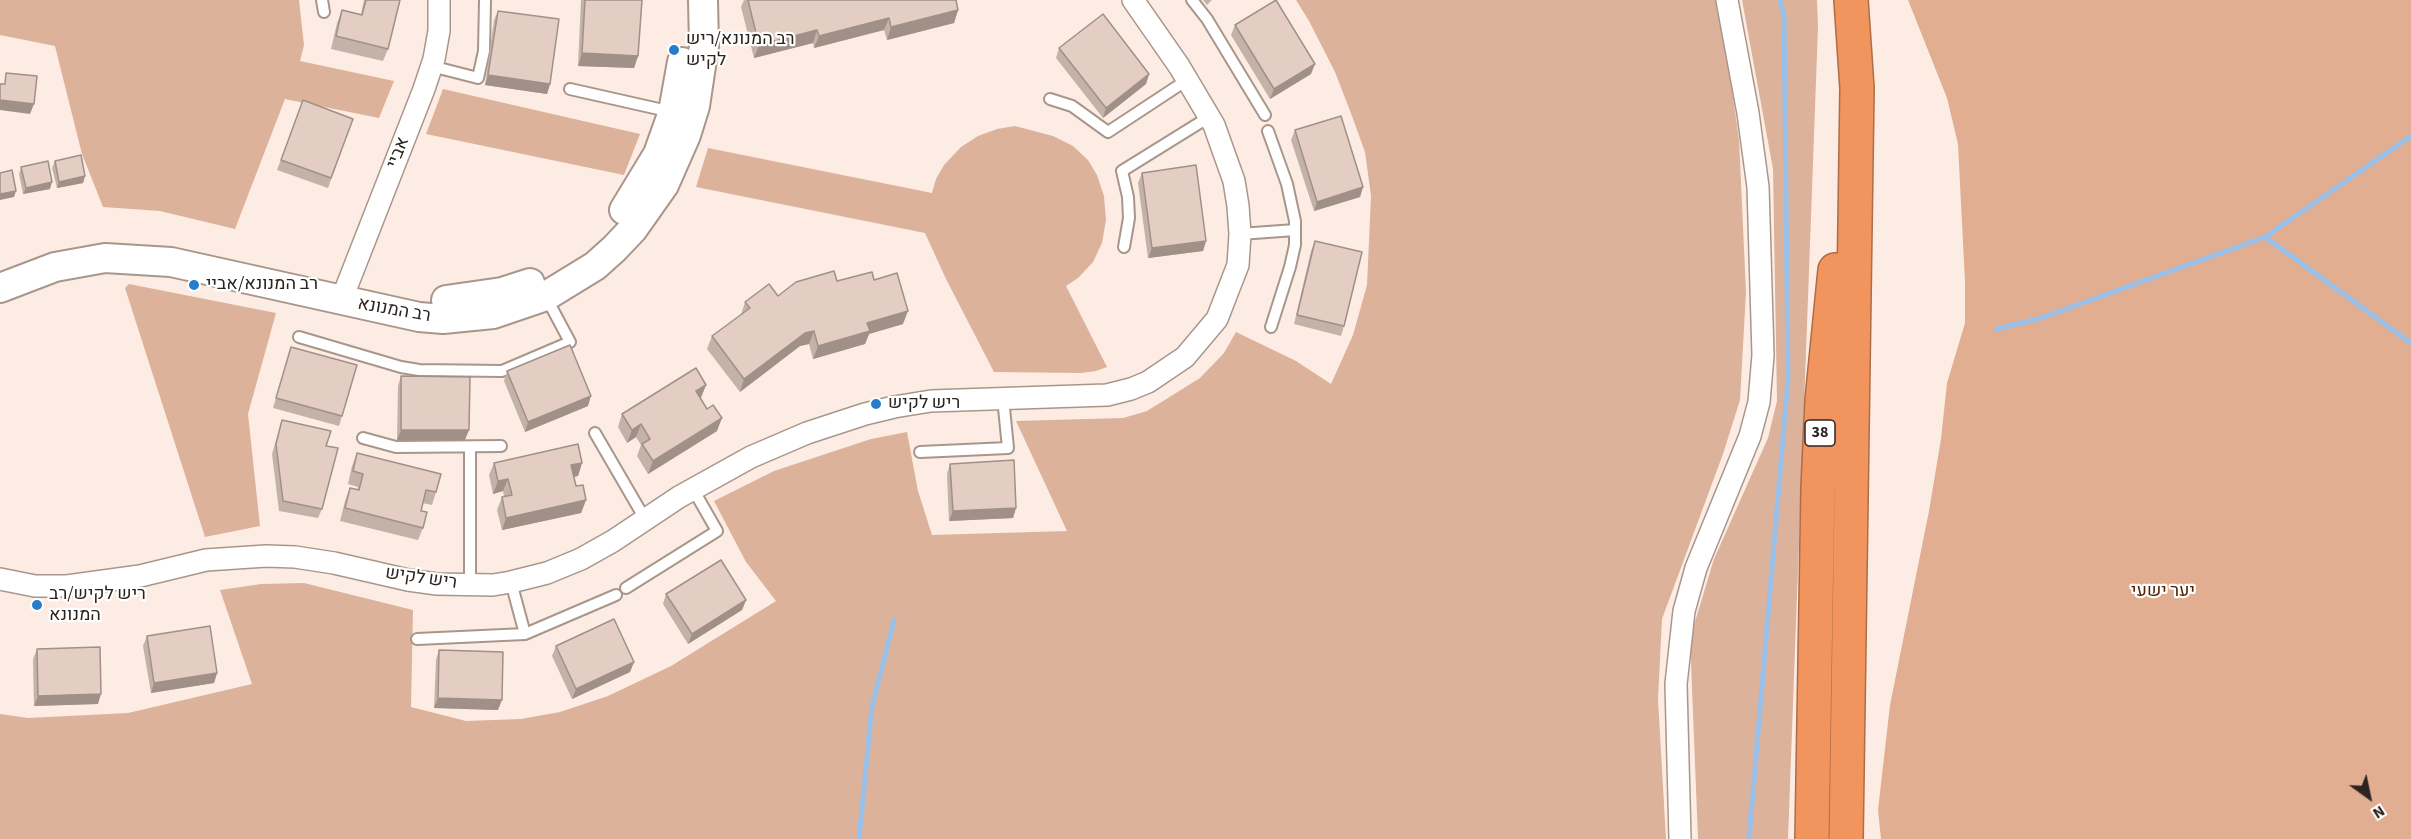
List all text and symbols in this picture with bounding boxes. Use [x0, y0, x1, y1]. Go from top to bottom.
place label: רב המנונא/ריש לקיש [686, 29, 795, 72]
marker: רב המנונא/ריש לקיש [667, 43, 681, 57]
street label: אביי [383, 134, 415, 172]
place label: רב המנונא/אביי [206, 274, 318, 296]
marker: רב המנונא/אביי [187, 278, 201, 292]
street label: רב המנונא [356, 294, 432, 328]
place label: ריש לקיש [888, 393, 960, 415]
marker: ריש לקיש [869, 397, 883, 411]
road number: 38 [1805, 420, 1835, 446]
street label: ריש לקיש [384, 563, 458, 595]
park label: יער ישעי [2131, 581, 2195, 603]
place label: ריש לקיש/רב המנונא [49, 584, 146, 626]
marker: ריש לקיש/רב המנונא [30, 598, 44, 612]
north arrow [2339, 767, 2399, 827]
text: N [2368, 800, 2389, 824]

